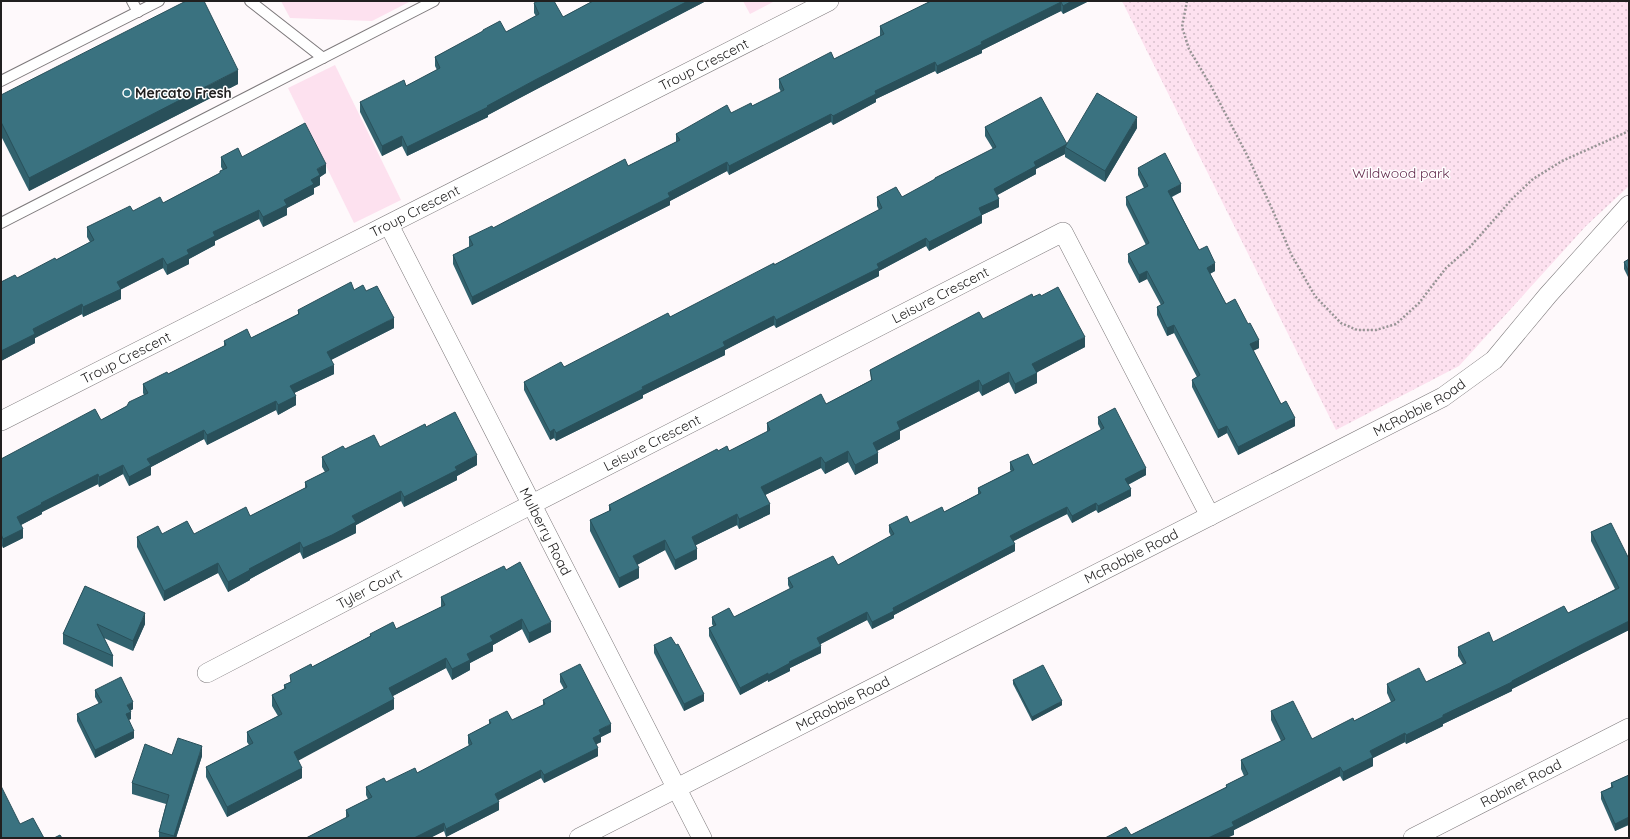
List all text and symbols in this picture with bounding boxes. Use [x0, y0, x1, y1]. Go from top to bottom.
street label: Troup Crescent [656, 34, 752, 95]
place label: Mercato Fresh [135, 84, 232, 102]
marker: Mercato Fresh [122, 88, 132, 98]
park label: Wildwood park [1352, 164, 1450, 182]
street label: Troup Crescent [367, 181, 463, 241]
street label: Leisure Crescent [889, 262, 992, 327]
street label: Troup Crescent [78, 327, 174, 388]
street label: McRobbie Road [1370, 375, 1469, 440]
street label: Leisure Crescent [600, 410, 704, 475]
street label: Mulberry Road [515, 484, 575, 578]
street label: McRobbie Road [1081, 525, 1181, 588]
street label: Tyler Court [334, 564, 405, 613]
street label: McRobbie Road [793, 672, 893, 735]
street label: Robinet Road [1477, 755, 1564, 811]

